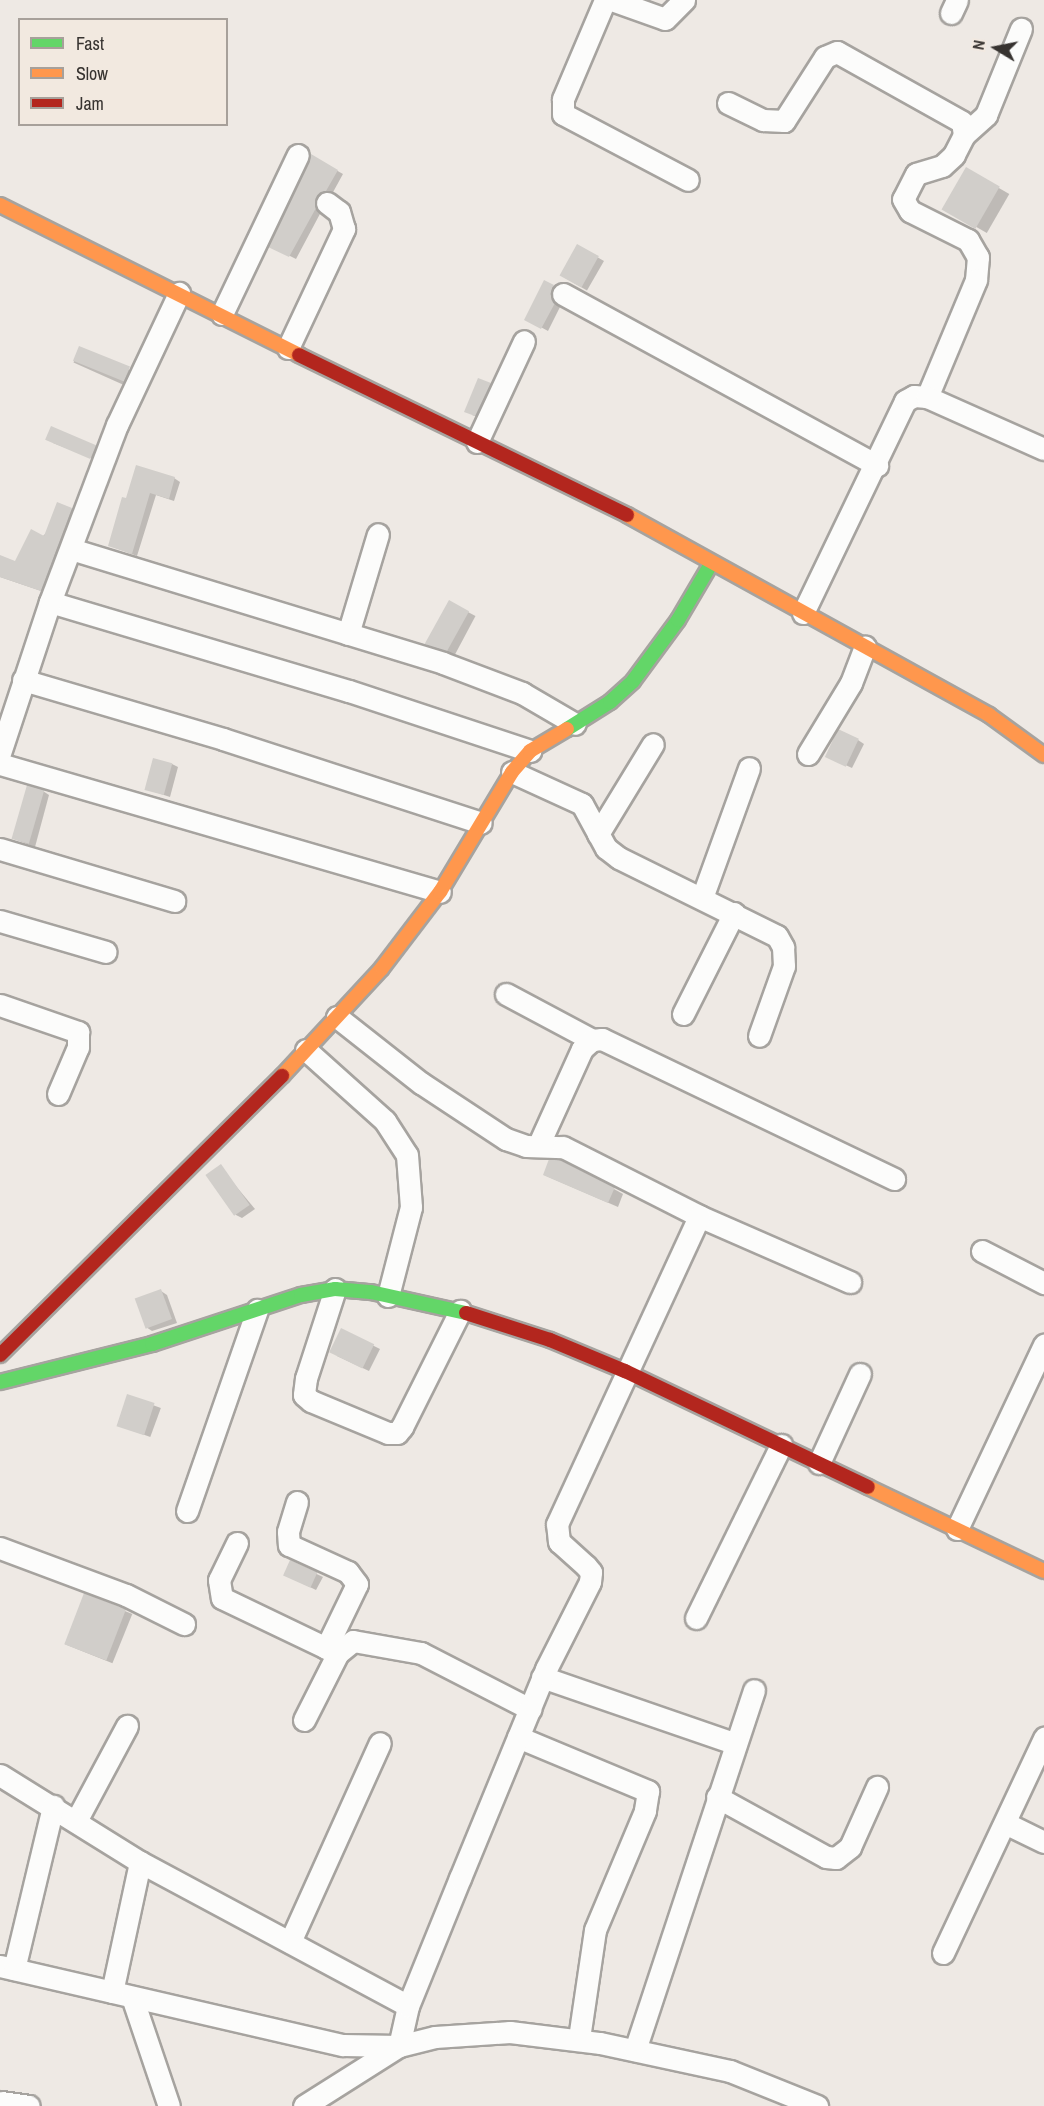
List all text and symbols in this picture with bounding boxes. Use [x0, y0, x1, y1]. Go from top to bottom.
legend [18, 18, 228, 126]
north arrow [966, 18, 1026, 78]
text: Fast [76, 31, 104, 56]
text: N [967, 38, 990, 51]
text: Slow [76, 61, 108, 86]
text: Jam [76, 91, 104, 116]

